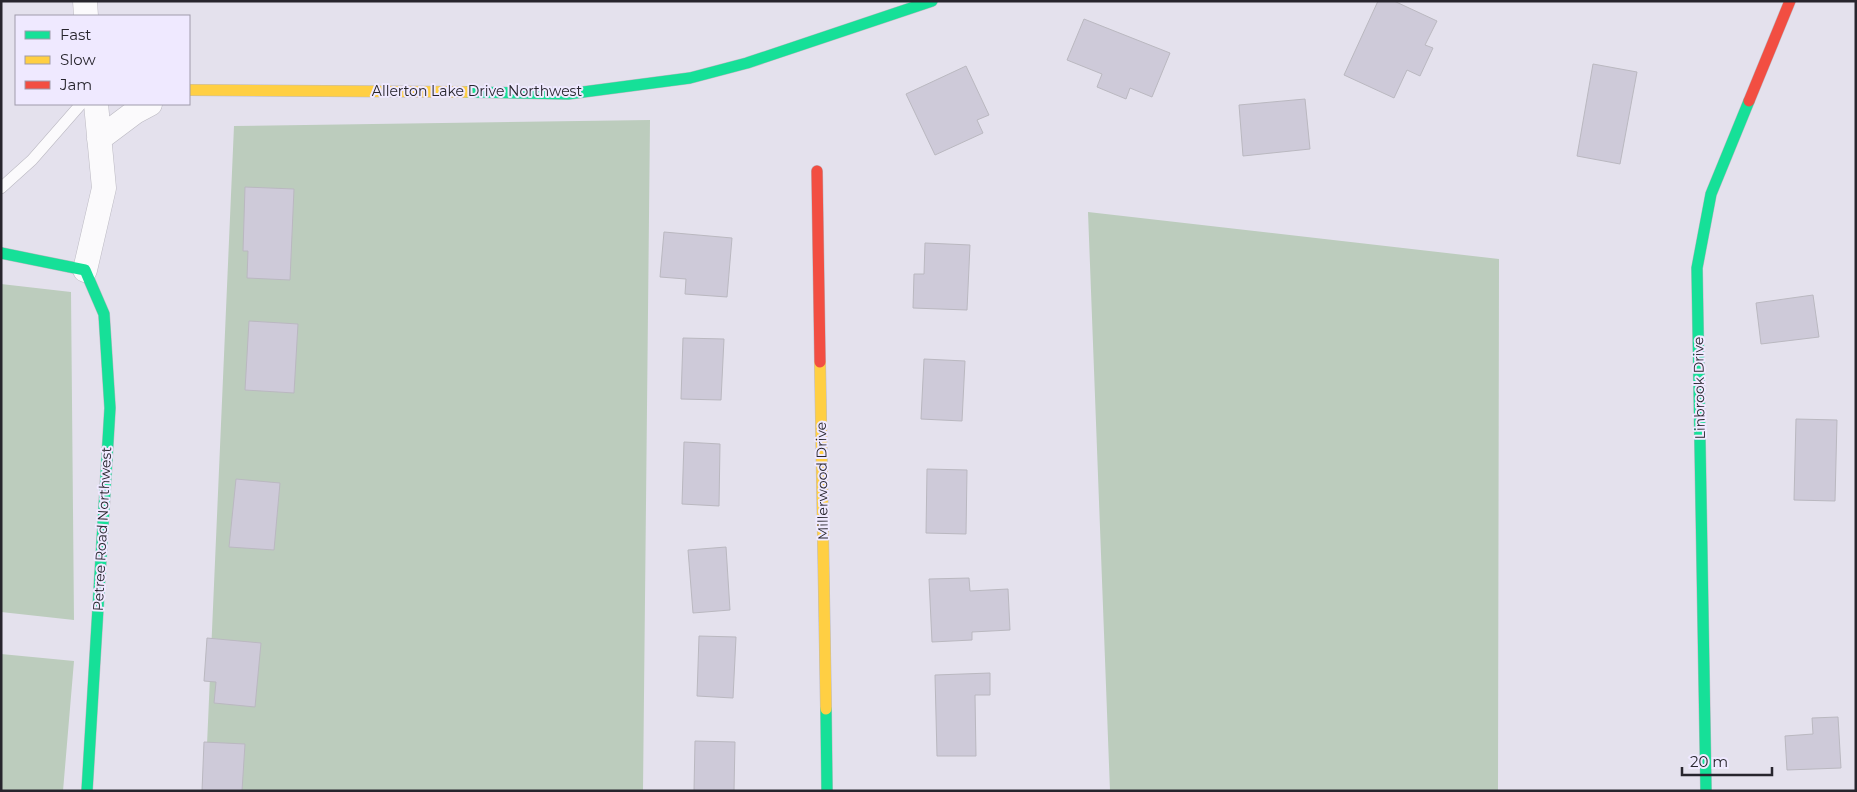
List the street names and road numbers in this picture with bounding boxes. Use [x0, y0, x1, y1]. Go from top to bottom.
street label: Allerton Lake Drive Northwest [372, 82, 582, 100]
street label: Linbrook Drive [1689, 337, 1709, 439]
street label: Millerwood Drive [812, 422, 832, 540]
street label: Petree Road Northwest [89, 446, 115, 612]

